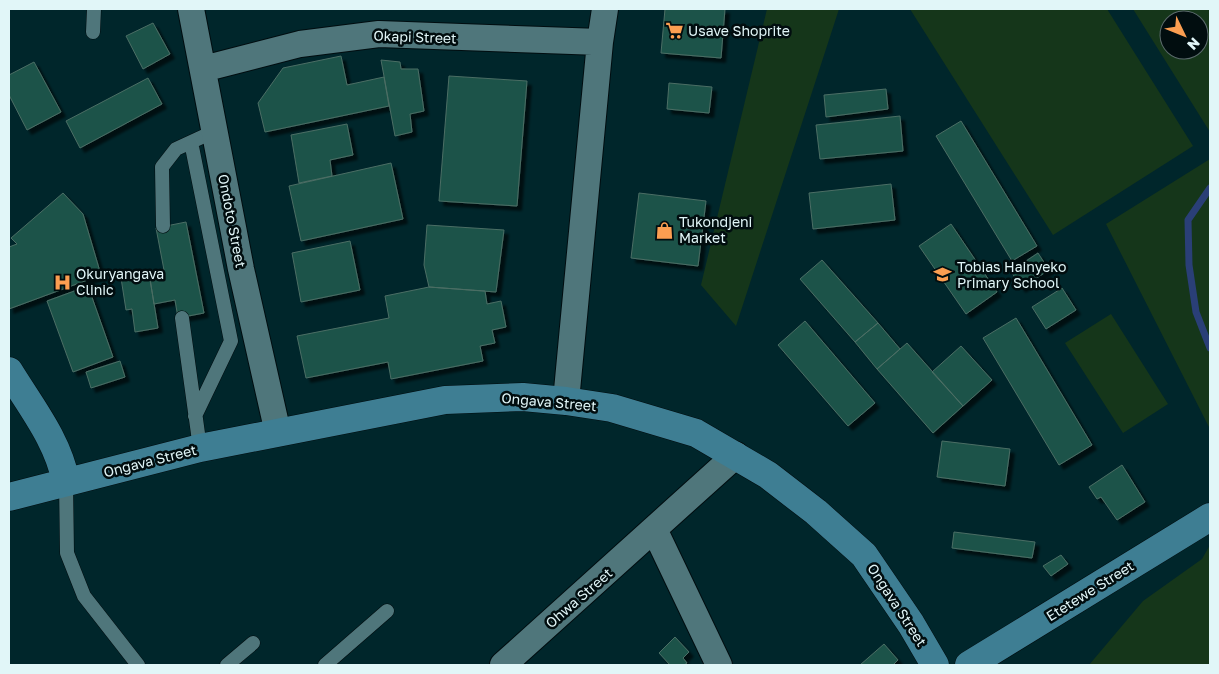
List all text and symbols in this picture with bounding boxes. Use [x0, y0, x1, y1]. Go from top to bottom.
north arrow [1159, 10, 1209, 60]
supermarket icon: Usave Shoprite [664, 21, 684, 41]
place label: Usave Shoprite [688, 22, 790, 39]
street label: Okapi Street [373, 27, 457, 46]
text: N [1184, 35, 1204, 54]
street label: Ondoto Street [215, 173, 250, 269]
place label: Tukondjeni Market [679, 213, 752, 246]
shop icon: Tukondjeni Market [655, 220, 675, 240]
place label: Tobias Hainyeko Primary School [957, 258, 1066, 291]
place label: Okuryangava Clinic [76, 265, 164, 298]
school or university icon: Tobias Hainyeko Primary School [933, 265, 953, 285]
hospital icon: Okuryangava Clinic [52, 272, 72, 292]
street label: Ongava Street [501, 389, 597, 414]
street label: Ongava Street [101, 441, 198, 480]
street label: Etetewe Street [1043, 557, 1137, 624]
street label: Ongava Street [864, 560, 931, 649]
street label: Ohwa Street [542, 564, 615, 631]

